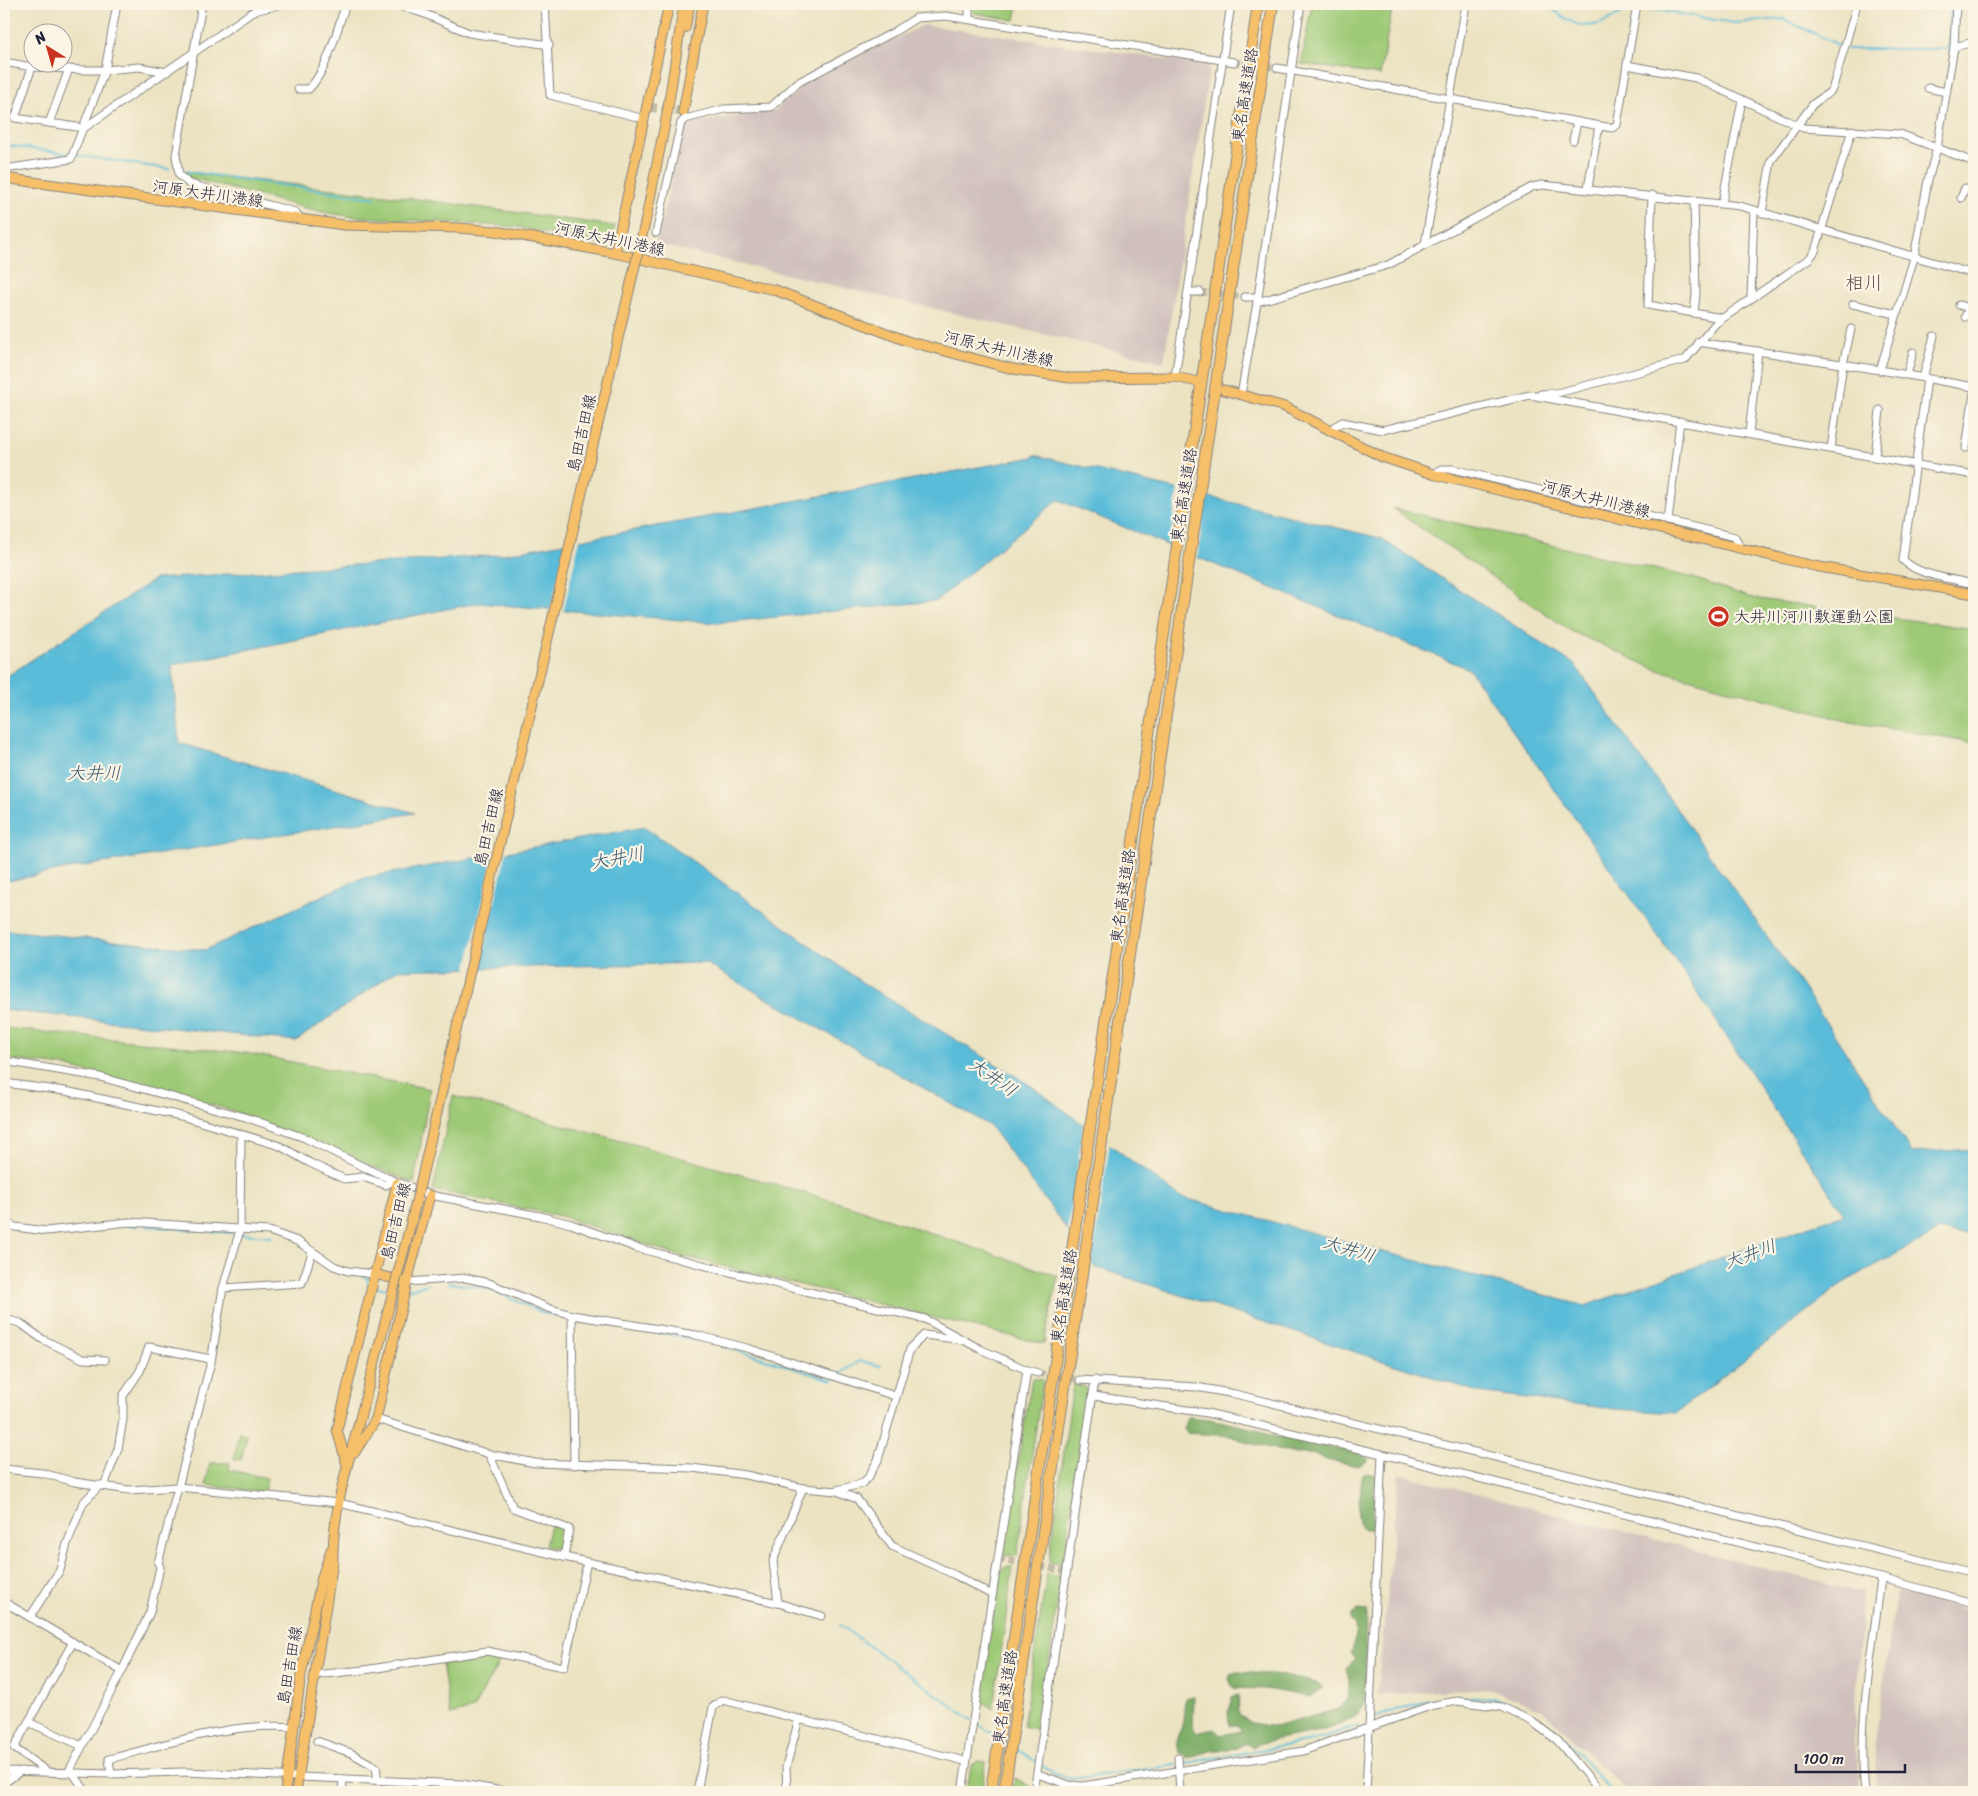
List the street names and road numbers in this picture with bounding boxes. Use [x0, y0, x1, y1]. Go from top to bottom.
street label: 東名高速道路 [1223, 45, 1266, 145]
street label: 河原大井川港線 [150, 171, 265, 216]
street label: 河原大井川港線 [552, 213, 668, 264]
street label: 河原大井川港線 [941, 322, 1057, 375]
street label: 島田吉田線 [558, 391, 605, 475]
street label: 東名高速道路 [1162, 445, 1205, 545]
street label: 河原大井川港線 [1538, 471, 1654, 526]
street label: 島田吉田線 [465, 785, 512, 869]
street label: 東名高速道路 [1101, 847, 1144, 946]
street label: 島田吉田線 [372, 1179, 419, 1263]
street label: 東名高速道路 [1042, 1246, 1085, 1346]
street label: 島田吉田線 [268, 1623, 311, 1707]
street label: 東名高速道路 [983, 1648, 1026, 1747]

